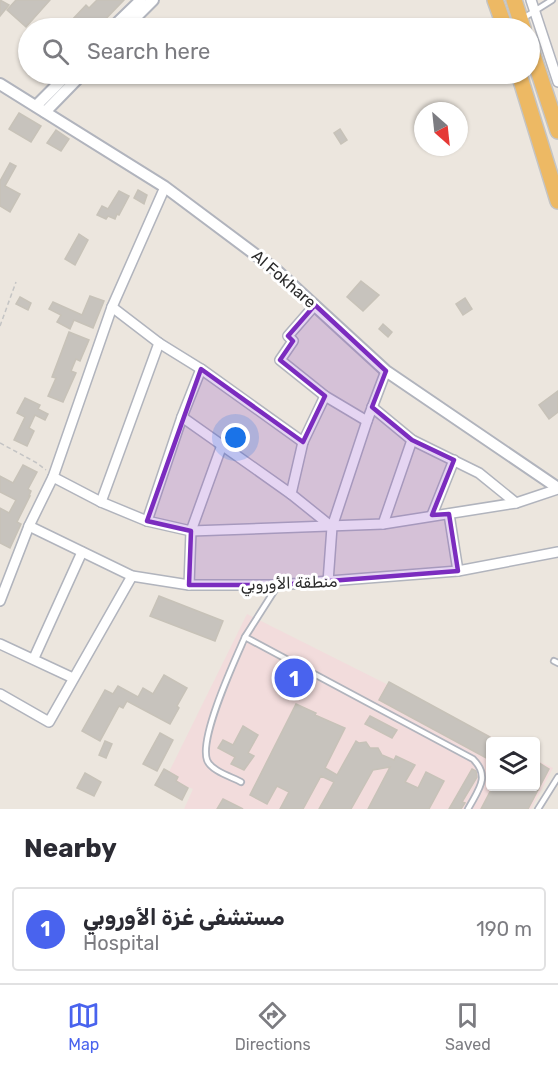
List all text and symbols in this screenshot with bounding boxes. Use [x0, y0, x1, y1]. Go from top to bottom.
search box [18, 18, 540, 84]
icon: search [39, 35, 72, 68]
text: Search here [87, 38, 210, 65]
north arrow [414, 102, 468, 156]
street label: Al Fokhare [248, 246, 320, 312]
your location [221, 423, 250, 452]
street label: منطقة الأوروبي [240, 572, 338, 597]
pin: 1 [274, 656, 314, 700]
map controls [486, 737, 540, 791]
button: layers [486, 737, 540, 791]
text: Nearby [24, 833, 117, 864]
text: مستشفى غزة الأوروبي [83, 904, 285, 931]
text: 1 [41, 917, 50, 941]
text: 190 m [476, 917, 532, 941]
text: Hospital [83, 931, 159, 955]
tab: Map [67, 999, 100, 1054]
tab: Directions [235, 999, 311, 1054]
tab: Saved [445, 999, 491, 1054]

